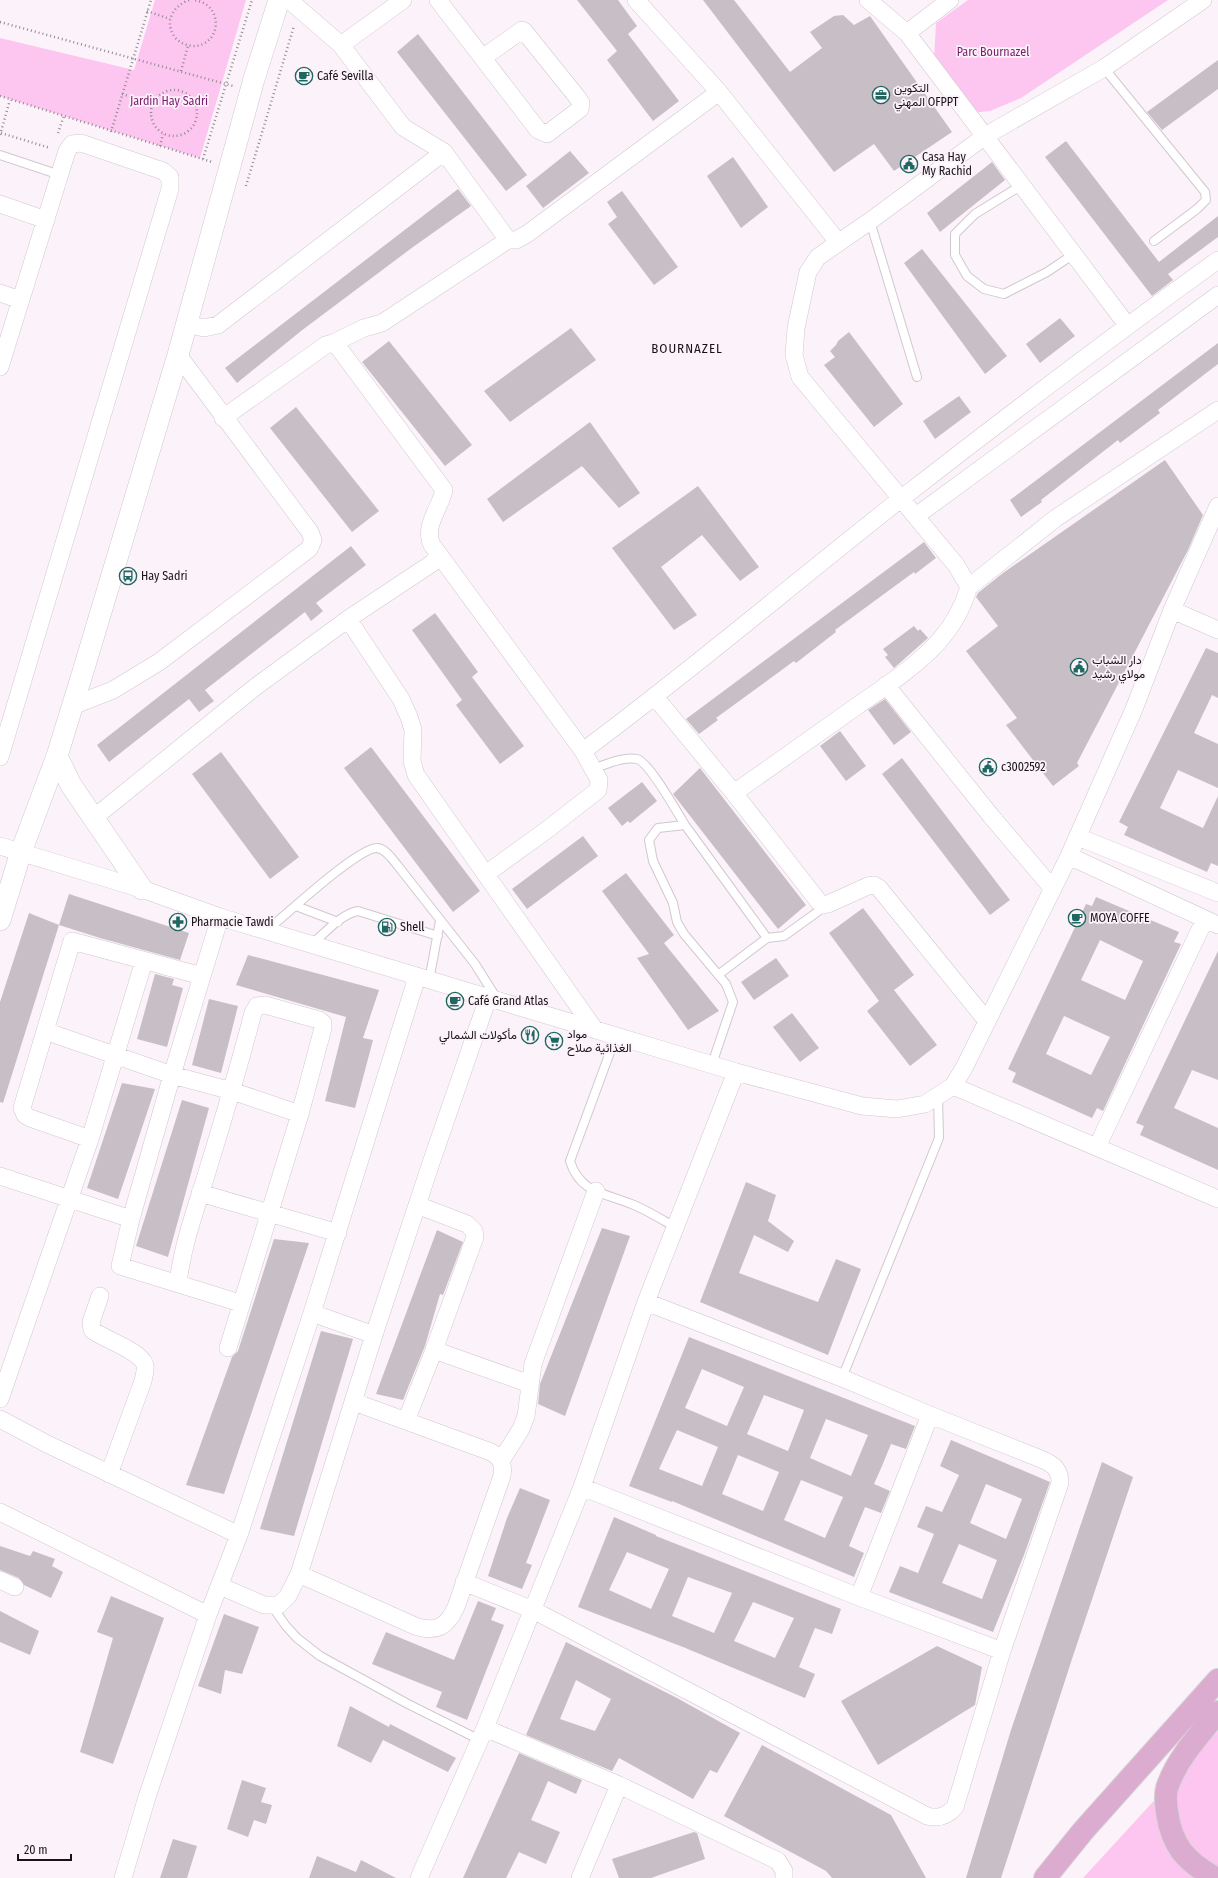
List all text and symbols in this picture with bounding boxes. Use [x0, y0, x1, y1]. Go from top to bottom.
park label: Parc Bournazel [957, 45, 1029, 59]
cafe icon: Café Sevilla [294, 66, 314, 86]
place label: Café Sevilla [317, 69, 374, 83]
place label: التكوين المهني OFPPT [894, 81, 959, 112]
office icon: التكوين المهني OFPPT [871, 85, 891, 105]
park label: Jardin Hay Sadri [130, 94, 208, 108]
place label: Casa Hay My Rachid [922, 150, 972, 178]
public building icon: Casa Hay My Rachid [899, 154, 919, 174]
district label: BOURNAZEL [651, 341, 723, 356]
bus stop icon: Hay Sadri [118, 566, 138, 586]
place label: Hay Sadri [141, 569, 188, 583]
place label: دار الشباب مولاي رشيد [1092, 653, 1145, 684]
public building icon: دار الشباب مولاي رشيد [1069, 657, 1089, 677]
public building icon: c3002592 [978, 757, 998, 777]
place label: c3002592 [1001, 760, 1045, 774]
cafe icon: MOYA COFFE [1067, 908, 1087, 928]
place label: MOYA COFFE [1090, 911, 1150, 925]
pharmacy icon: Pharmacie Tawdi [168, 912, 188, 932]
place label: Pharmacie Tawdi [191, 915, 274, 929]
fuel station icon: Shell [377, 917, 397, 937]
place label: Shell [400, 920, 425, 934]
cafe icon: Café Grand Atlas [445, 991, 465, 1011]
place label: Café Grand Atlas [468, 994, 548, 1008]
restaurant icon: مأكولات الشمالي [520, 1025, 540, 1045]
place label: مواد الغذائية صلاح [567, 1027, 632, 1057]
place label: مأكولات الشمالي [439, 1028, 517, 1045]
supermarket icon: مواد الغذائية صلاح [544, 1031, 564, 1051]
scale bar [18, 1836, 71, 1862]
text: 20 m [24, 1843, 48, 1857]

